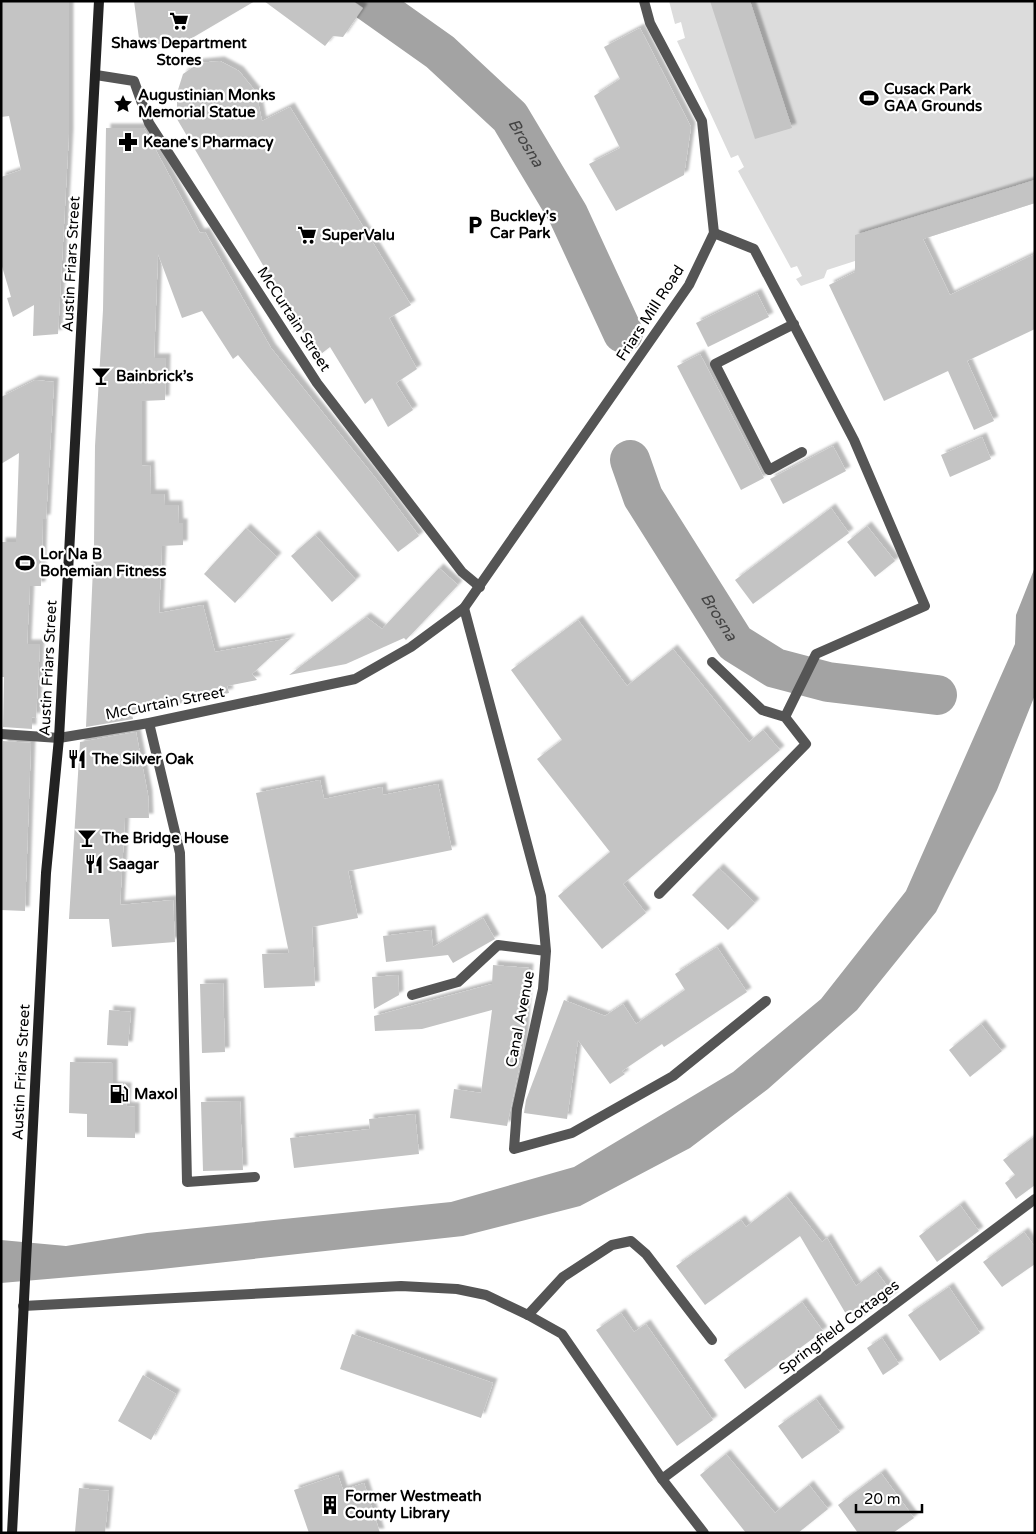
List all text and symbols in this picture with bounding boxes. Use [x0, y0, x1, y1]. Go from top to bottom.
supermarket icon: Shaws Department Stores [168, 10, 190, 32]
place label: Shaws Department Stores [111, 34, 247, 69]
place label: Cusack Park GAA Grounds [884, 80, 982, 115]
place label: Augustinian Monks Memorial Statue [138, 86, 276, 121]
sports icon: Cusack Park GAA Grounds [858, 87, 880, 109]
place icon: Augustinian Monks Memorial Statue [112, 93, 134, 115]
water label: Brosna [503, 115, 548, 172]
pharmacy icon: Keane's Pharmacy [117, 131, 139, 153]
place label: Keane's Pharmacy [143, 133, 274, 152]
street label: Austin Friars Street [58, 195, 84, 332]
place label: Buckley's Car Park [490, 207, 556, 242]
parking icon: Buckley's Car Park [464, 214, 486, 236]
supermarket icon: SuperValu [296, 224, 318, 246]
place label: SuperValu [322, 226, 395, 245]
street label: Friars Mill Road [612, 262, 688, 364]
street label: McCurtain Street [253, 263, 335, 375]
bar icon: Bainbrick’s [90, 365, 112, 387]
place label: Bainbrick’s [116, 367, 193, 385]
place label: Lor Na B Bohemian Fitness [40, 545, 166, 580]
sports icon: Lor Na B Bohemian Fitness [14, 552, 36, 574]
water label: Brosna [696, 589, 742, 646]
street label: Austin Friars Street [35, 599, 61, 736]
street label: McCurtain Street [104, 683, 226, 723]
restaurant icon: The Silver Oak [66, 748, 88, 770]
place label: The Silver Oak [91, 750, 194, 768]
bar icon: The Bridge House [76, 827, 98, 849]
place label: The Bridge House [101, 829, 229, 848]
restaurant icon: Saagar [83, 853, 105, 875]
place label: Saagar [109, 855, 159, 874]
street label: Canal Avenue [502, 969, 538, 1069]
street label: Austin Friars Street [8, 1003, 34, 1140]
fuel station icon: Maxol [108, 1083, 130, 1105]
place label: Maxol [134, 1085, 178, 1103]
street label: Springfield Cottages [775, 1276, 903, 1378]
scale bar [856, 1482, 922, 1514]
place label: Former Westmeath County Library [345, 1487, 482, 1523]
text: 20 m [864, 1490, 901, 1508]
building icon: Former Westmeath County Library [319, 1494, 341, 1516]

